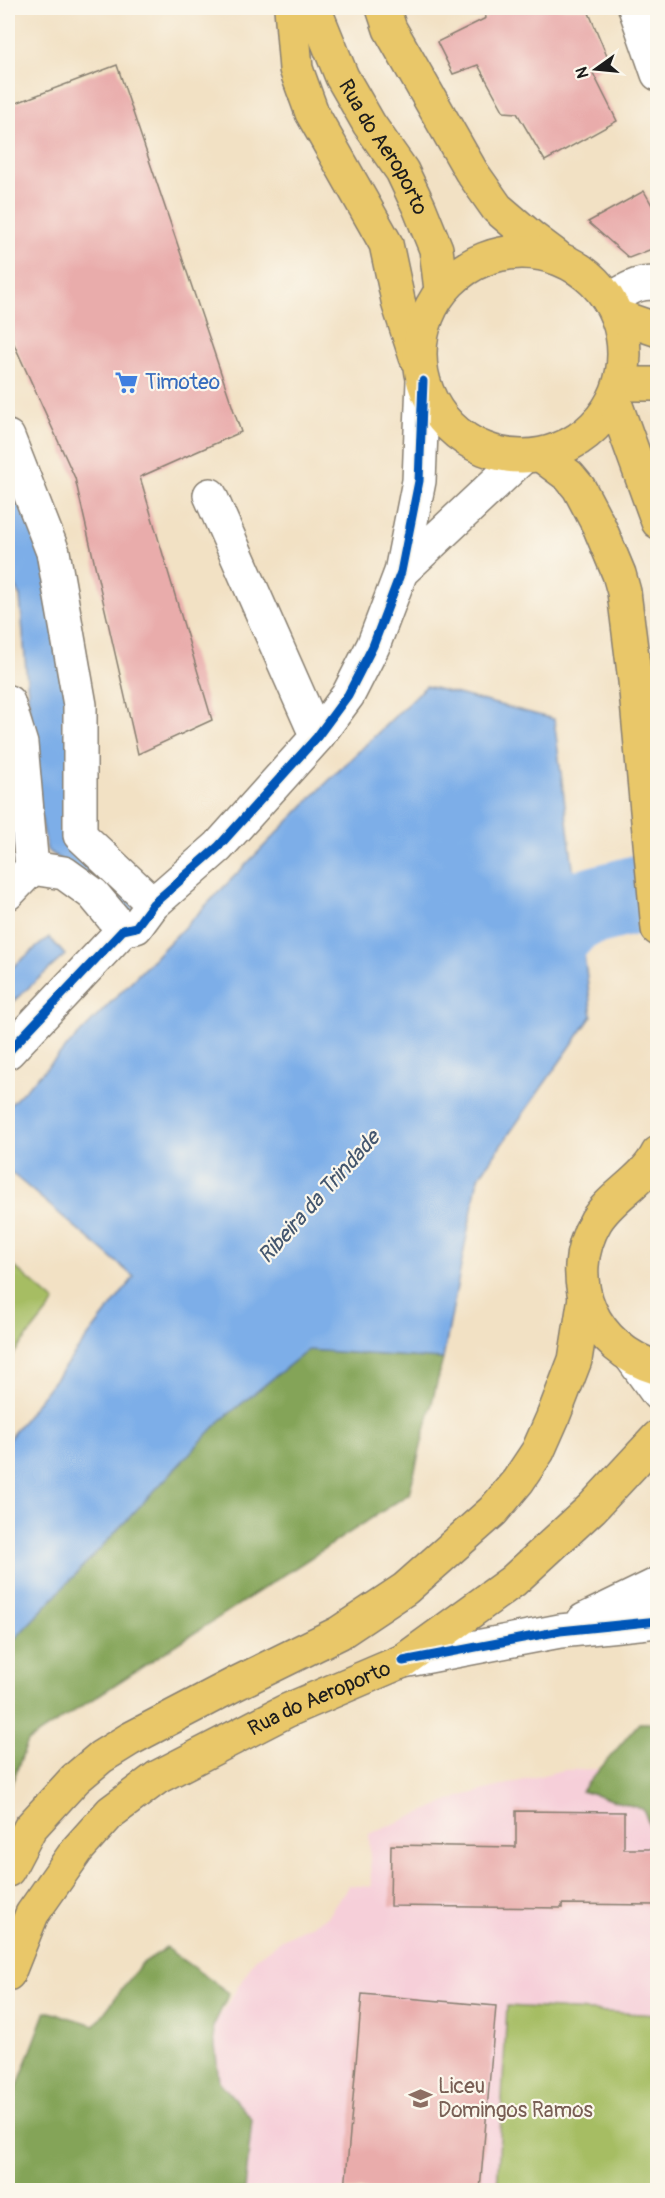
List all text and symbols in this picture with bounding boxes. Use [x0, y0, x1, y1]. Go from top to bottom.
north arrow [566, 39, 626, 99]
text: N [571, 65, 594, 80]
street label: Rua do Aeroporto [333, 74, 434, 219]
supermarket icon: Timoteo [114, 369, 140, 395]
place label: Timoteo [145, 369, 220, 396]
water label: Ribeira da Trindade [252, 1123, 387, 1269]
street label: Rua do Aeroporto [243, 1654, 395, 1742]
place label: Liceu Domingos Ramos [438, 2073, 594, 2124]
school or university icon: Liceu Domingos Ramos [407, 2085, 433, 2111]

